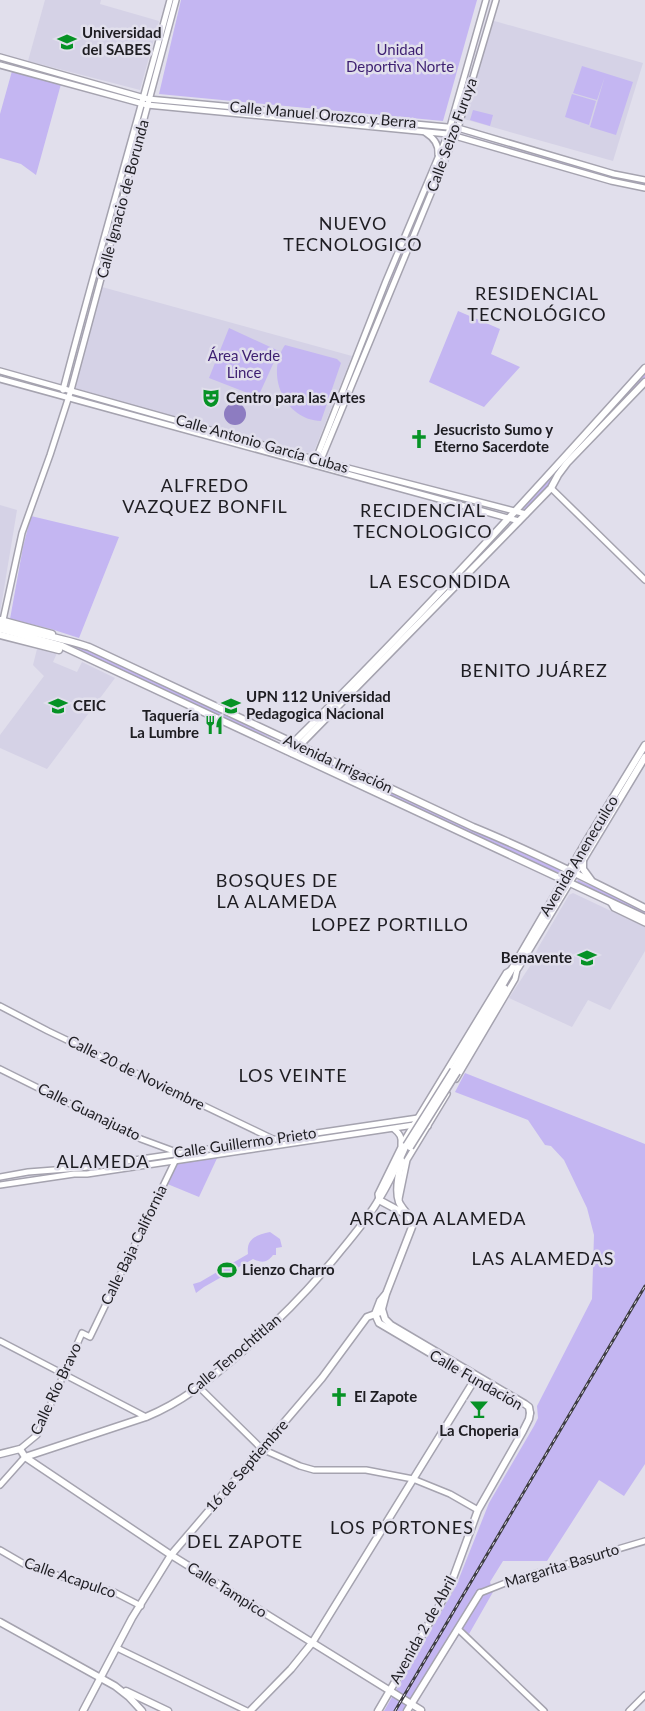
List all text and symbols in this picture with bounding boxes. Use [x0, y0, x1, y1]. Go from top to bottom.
place label: Universidad del SABES [82, 23, 161, 58]
school or university icon: Universidad del SABES [56, 31, 78, 53]
park label: Unidad Deportiva Norte [346, 40, 454, 75]
street label: Calle Seizo Furuya [422, 75, 480, 194]
street label: Calle Manuel Orozco y Berra [229, 97, 417, 131]
street label: Calle Ignacio de Borunda [92, 118, 152, 280]
district label: NUEVO TECNOLOGICO [283, 212, 423, 255]
district label: RESIDENCIAL TECNOLÓGICO [467, 282, 607, 325]
park label: Área Verde Lince [208, 346, 280, 381]
theatre icon: Centro para las Artes [200, 387, 222, 409]
place label: Centro para las Artes [226, 388, 366, 406]
street label: Calle Antonio García Cubas [174, 410, 351, 476]
place label: Jesucristo Sumo y Eterno Sacerdote [434, 420, 553, 455]
church icon: Jesucristo Sumo y Eterno Sacerdote [408, 428, 430, 450]
district label: ALFREDO VAZQUEZ BONFIL [122, 474, 288, 517]
district label: RECIDENCIAL TECNOLOGICO [353, 499, 493, 542]
district label: LA ESCONDIDA [369, 570, 511, 592]
district label: BENITO JUÁREZ [460, 659, 608, 681]
place label: UPN 112 Universidad Pedagogica Nacional [246, 687, 391, 722]
school or university icon: CEIC [47, 695, 69, 717]
school or university icon: UPN 112 Universidad Pedagogica Nacional [220, 695, 242, 717]
place label: CEIC [73, 696, 106, 714]
place label: Taquería La Lumbre [130, 706, 199, 741]
restaurant icon: Taquería La Lumbre [203, 714, 225, 736]
street label: Avenida Irrigación [281, 730, 396, 796]
street label: Avenida Anenecuilco [535, 792, 621, 919]
district label: BOSQUES DE LA ALAMEDA [216, 869, 338, 912]
district label: LOPEZ PORTILLO [311, 913, 469, 935]
school or university icon: Benavente [576, 947, 598, 969]
place label: Benavente [501, 948, 572, 966]
street label: Calle 20 de Noviembre [65, 1031, 208, 1113]
district label: LOS VEINTE [238, 1064, 348, 1086]
street label: Calle Guanajuato [35, 1078, 144, 1144]
street label: Calle Guillermo Prieto [172, 1123, 317, 1161]
district label: ALAMEDA [56, 1150, 150, 1172]
street label: Calle Baja California [96, 1182, 170, 1307]
district label: ARCADA ALAMEDA [350, 1207, 526, 1229]
district label: LAS ALAMEDAS [471, 1247, 615, 1269]
sports icon: Lienzo Charro [216, 1259, 238, 1281]
place label: Lienzo Charro [242, 1260, 335, 1278]
street label: Calle Tenochtitlan [183, 1310, 284, 1399]
street label: Calle Río Bravo [26, 1340, 84, 1438]
street label: Calle Fundación [427, 1345, 526, 1413]
church icon: El Zapote [328, 1386, 350, 1408]
place label: El Zapote [354, 1387, 417, 1405]
bar icon: La Choperia [468, 1398, 490, 1420]
street label: 16 de Septiembre [201, 1415, 291, 1515]
place label: La Choperia [439, 1421, 519, 1439]
district label: LOS PORTONES [330, 1516, 474, 1538]
district label: DEL ZAPOTE [187, 1530, 303, 1552]
street label: Margarita Basurto [502, 1539, 621, 1591]
street label: Calle Acapulco [22, 1553, 119, 1601]
street label: Calle Tampico [184, 1558, 271, 1621]
street label: Avenida 2 de Abril [385, 1573, 459, 1686]

